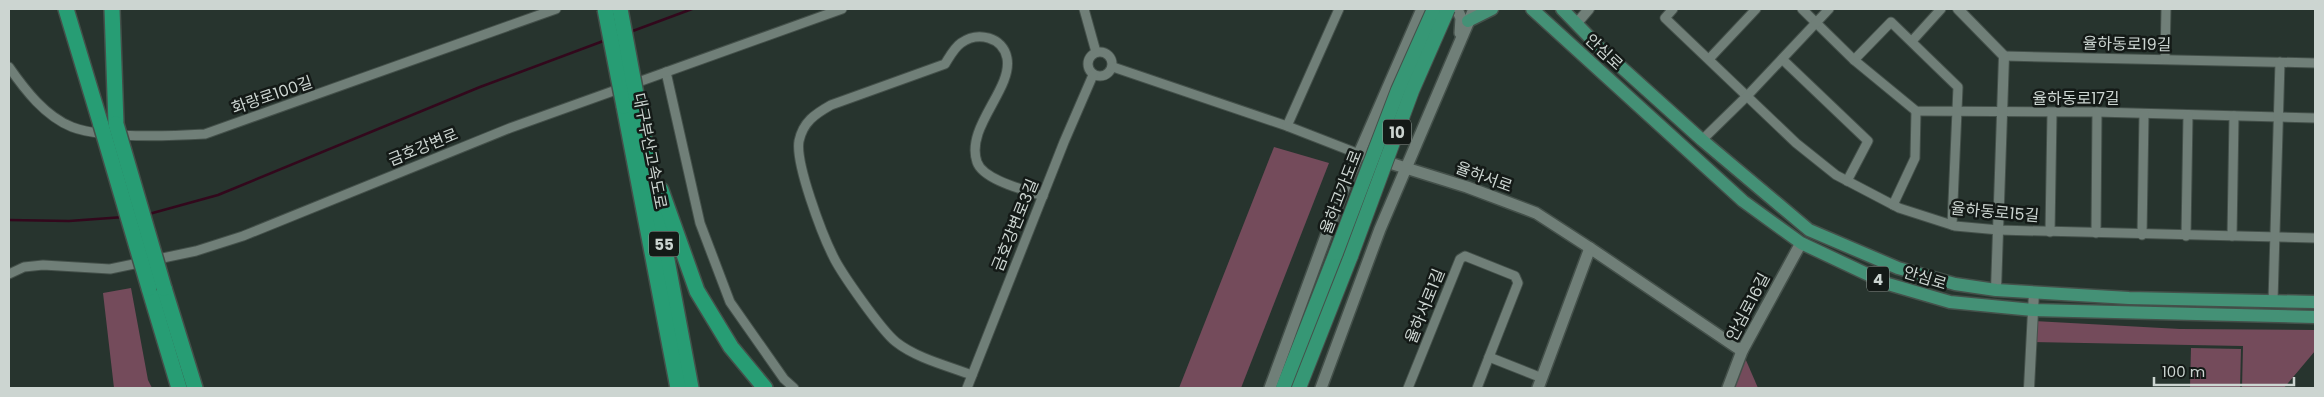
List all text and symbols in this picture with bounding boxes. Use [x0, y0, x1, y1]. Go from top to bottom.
street label: 안심로 [1580, 29, 1628, 76]
street label: 율하동로19길 [2082, 32, 2172, 56]
street label: 화랑로100길 [228, 70, 316, 120]
street label: 율하동로17길 [2032, 87, 2120, 110]
street label: 대구부산고속도로 [627, 91, 673, 211]
road number: 10 [1383, 120, 1411, 144]
street label: 금호강변로 [385, 122, 462, 171]
street label: 율하고가도로 [1314, 146, 1368, 237]
street label: 율하서로 [1452, 156, 1516, 198]
street label: 금호강변로3길 [986, 175, 1044, 275]
street label: 율하동로15길 [1950, 197, 2040, 227]
road number: 55 [649, 232, 679, 256]
street label: 안심로 [1901, 261, 1950, 296]
street label: 율하서로1길 [1400, 265, 1450, 347]
road number: 4 [1867, 266, 1889, 292]
street label: 안심로16길 [1720, 269, 1776, 345]
scale bar [2154, 354, 2294, 386]
text: 100 m [2162, 361, 2205, 382]

